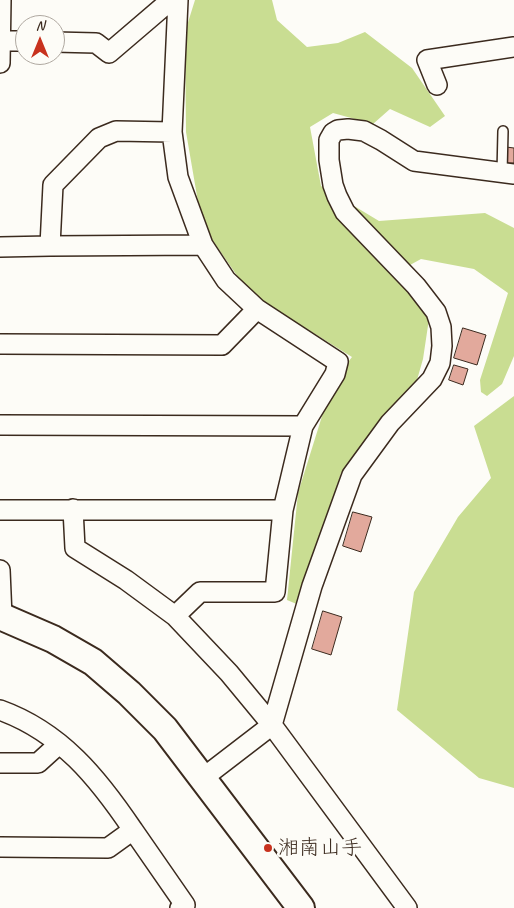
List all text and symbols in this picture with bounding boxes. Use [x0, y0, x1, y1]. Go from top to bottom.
north arrow [15, 15, 65, 65]
text: N [36, 17, 44, 34]
place label: 湘南山手 [278, 835, 362, 861]
marker: 湘南山手 [262, 842, 274, 854]

